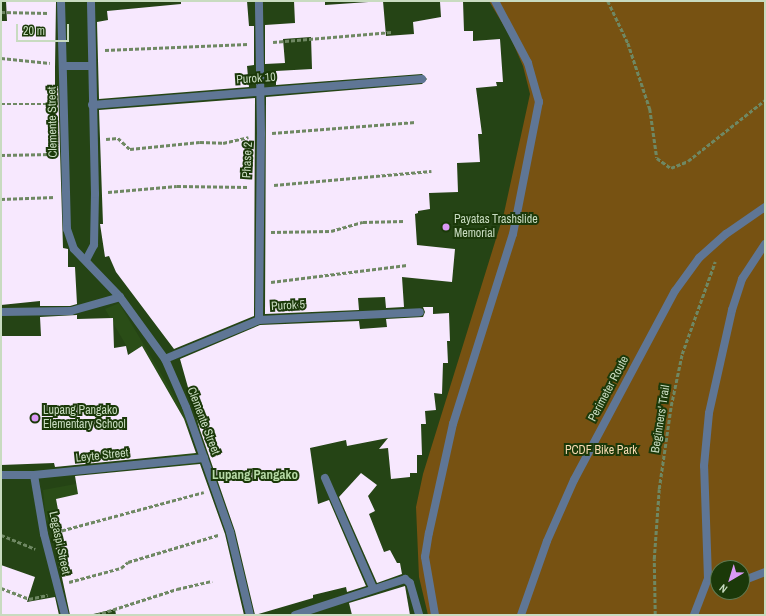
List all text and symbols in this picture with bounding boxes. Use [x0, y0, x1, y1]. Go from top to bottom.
scale bar [18, 16, 71, 42]
text: 20 m [23, 23, 45, 39]
street label: Purok 10 [236, 70, 276, 88]
street label: Clemente Street [45, 86, 61, 158]
street label: Phase 2 [240, 142, 256, 178]
place label: Payatas Trashslide Memorial [454, 213, 538, 241]
marker: Payatas Trashslide Memorial [441, 222, 451, 232]
street label: Purok 5 [271, 298, 305, 314]
street label: Perimeter Route [586, 354, 632, 424]
street label: Beginners' Trail [649, 384, 673, 454]
street label: Clemente Street [184, 385, 222, 457]
place label: Lupang Pangako Elementary School [43, 404, 126, 432]
marker: Lupang Pangako Elementary School [30, 413, 40, 423]
park label: PCDF Bike Park [565, 444, 637, 458]
street label: Leyte Street [75, 446, 129, 466]
district label: Lupang Pangako [212, 467, 298, 483]
street label: Legaspi Street [45, 510, 73, 576]
north arrow [710, 560, 750, 600]
text: N [716, 581, 730, 596]

